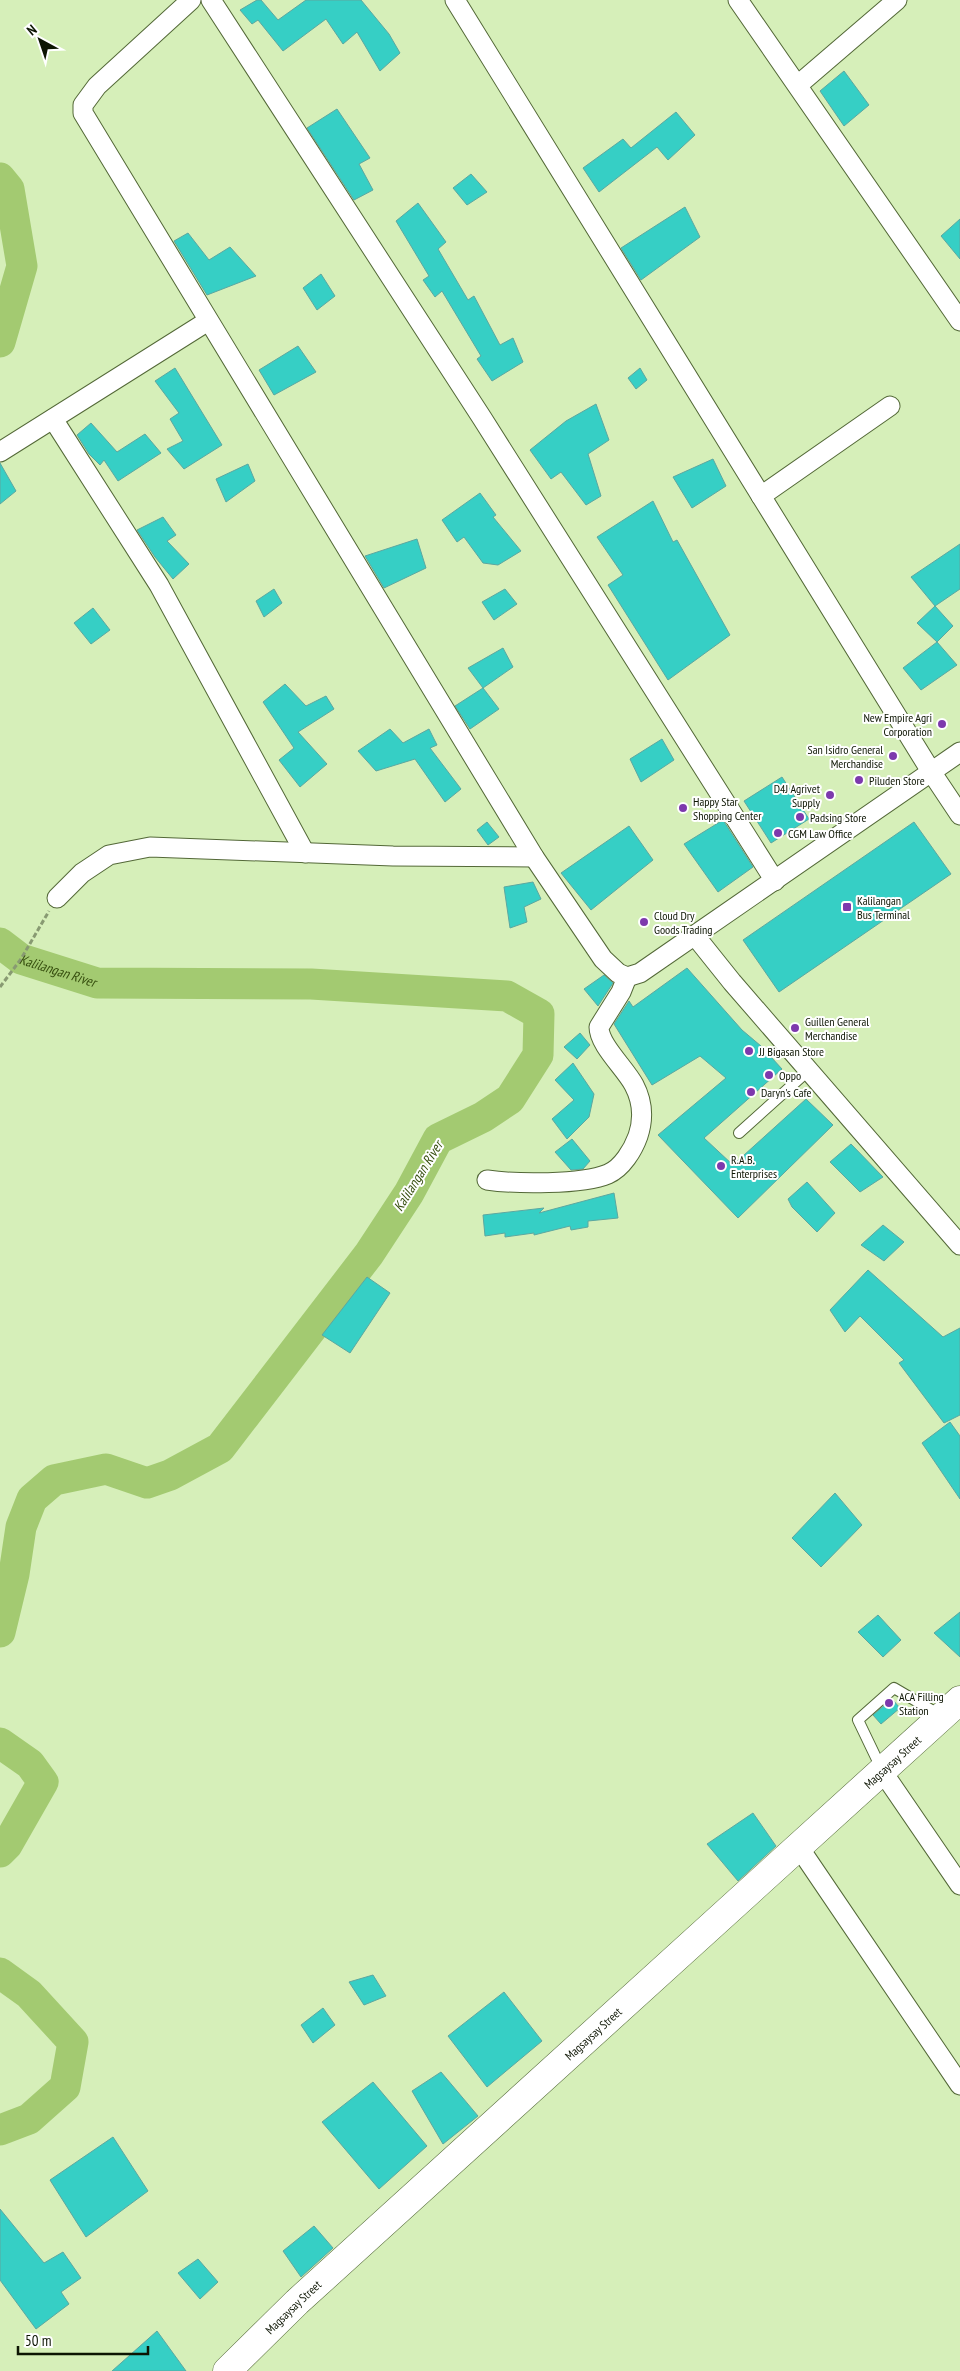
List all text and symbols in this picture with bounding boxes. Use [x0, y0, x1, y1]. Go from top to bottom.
north arrow [15, 15, 65, 65]
text: N [23, 21, 40, 39]
place label: New Empire Agri Corporation [863, 710, 932, 739]
marker: New Empire Agri Corporation [936, 718, 948, 730]
place label: San Isidro General Merchandise [808, 742, 883, 771]
marker: San Isidro General Merchandise [887, 750, 899, 762]
place label: Piluden Store [869, 773, 925, 788]
marker: Piluden Store [853, 774, 865, 786]
place label: D4J Agrivet Supply [774, 781, 821, 810]
marker: D4J Agrivet Supply [824, 789, 836, 801]
place label: Happy Star Shopping Center [693, 794, 762, 823]
marker: Happy Star Shopping Center [677, 802, 689, 814]
place label: Padsing Store [810, 810, 867, 825]
marker: Padsing Store [794, 811, 806, 823]
place label: CGM Law Office [788, 826, 852, 841]
marker: CGM Law Office [772, 827, 784, 839]
place label: Kalilangan Bus Terminal [857, 893, 910, 922]
marker: Kalilangan Bus Terminal [841, 901, 853, 913]
place label: Cloud Dry Goods Trading [654, 908, 712, 937]
marker: Cloud Dry Goods Trading [638, 916, 650, 928]
water label: Kalilangan River [17, 950, 100, 992]
place label: Guillen General Merchandise [805, 1014, 869, 1043]
marker: Guillen General Merchandise [789, 1022, 801, 1034]
place label: JJ Bigasan Store [758, 1044, 824, 1059]
marker: JJ Bigasan Store [743, 1045, 755, 1057]
place label: Oppo [779, 1068, 801, 1083]
marker: Oppo [763, 1069, 775, 1081]
place label: Daryn's Cafe [761, 1085, 811, 1100]
marker: Daryn's Cafe [745, 1086, 757, 1098]
water label: Kalilangan River [389, 1136, 448, 1214]
place label: R.A.B. Enterprises [731, 1152, 777, 1181]
marker: R.A.B. Enterprises [715, 1160, 727, 1172]
place label: ACA Filling Station [899, 1689, 944, 1718]
marker: ACA Filling Station [883, 1697, 895, 1709]
street label: Magsaysay Street [860, 1732, 924, 1791]
street label: Magsaysay Street [561, 2003, 625, 2063]
street label: Magsaysay Street [262, 2276, 324, 2337]
scale bar [18, 2324, 148, 2356]
text: 50 m [25, 2331, 51, 2350]

